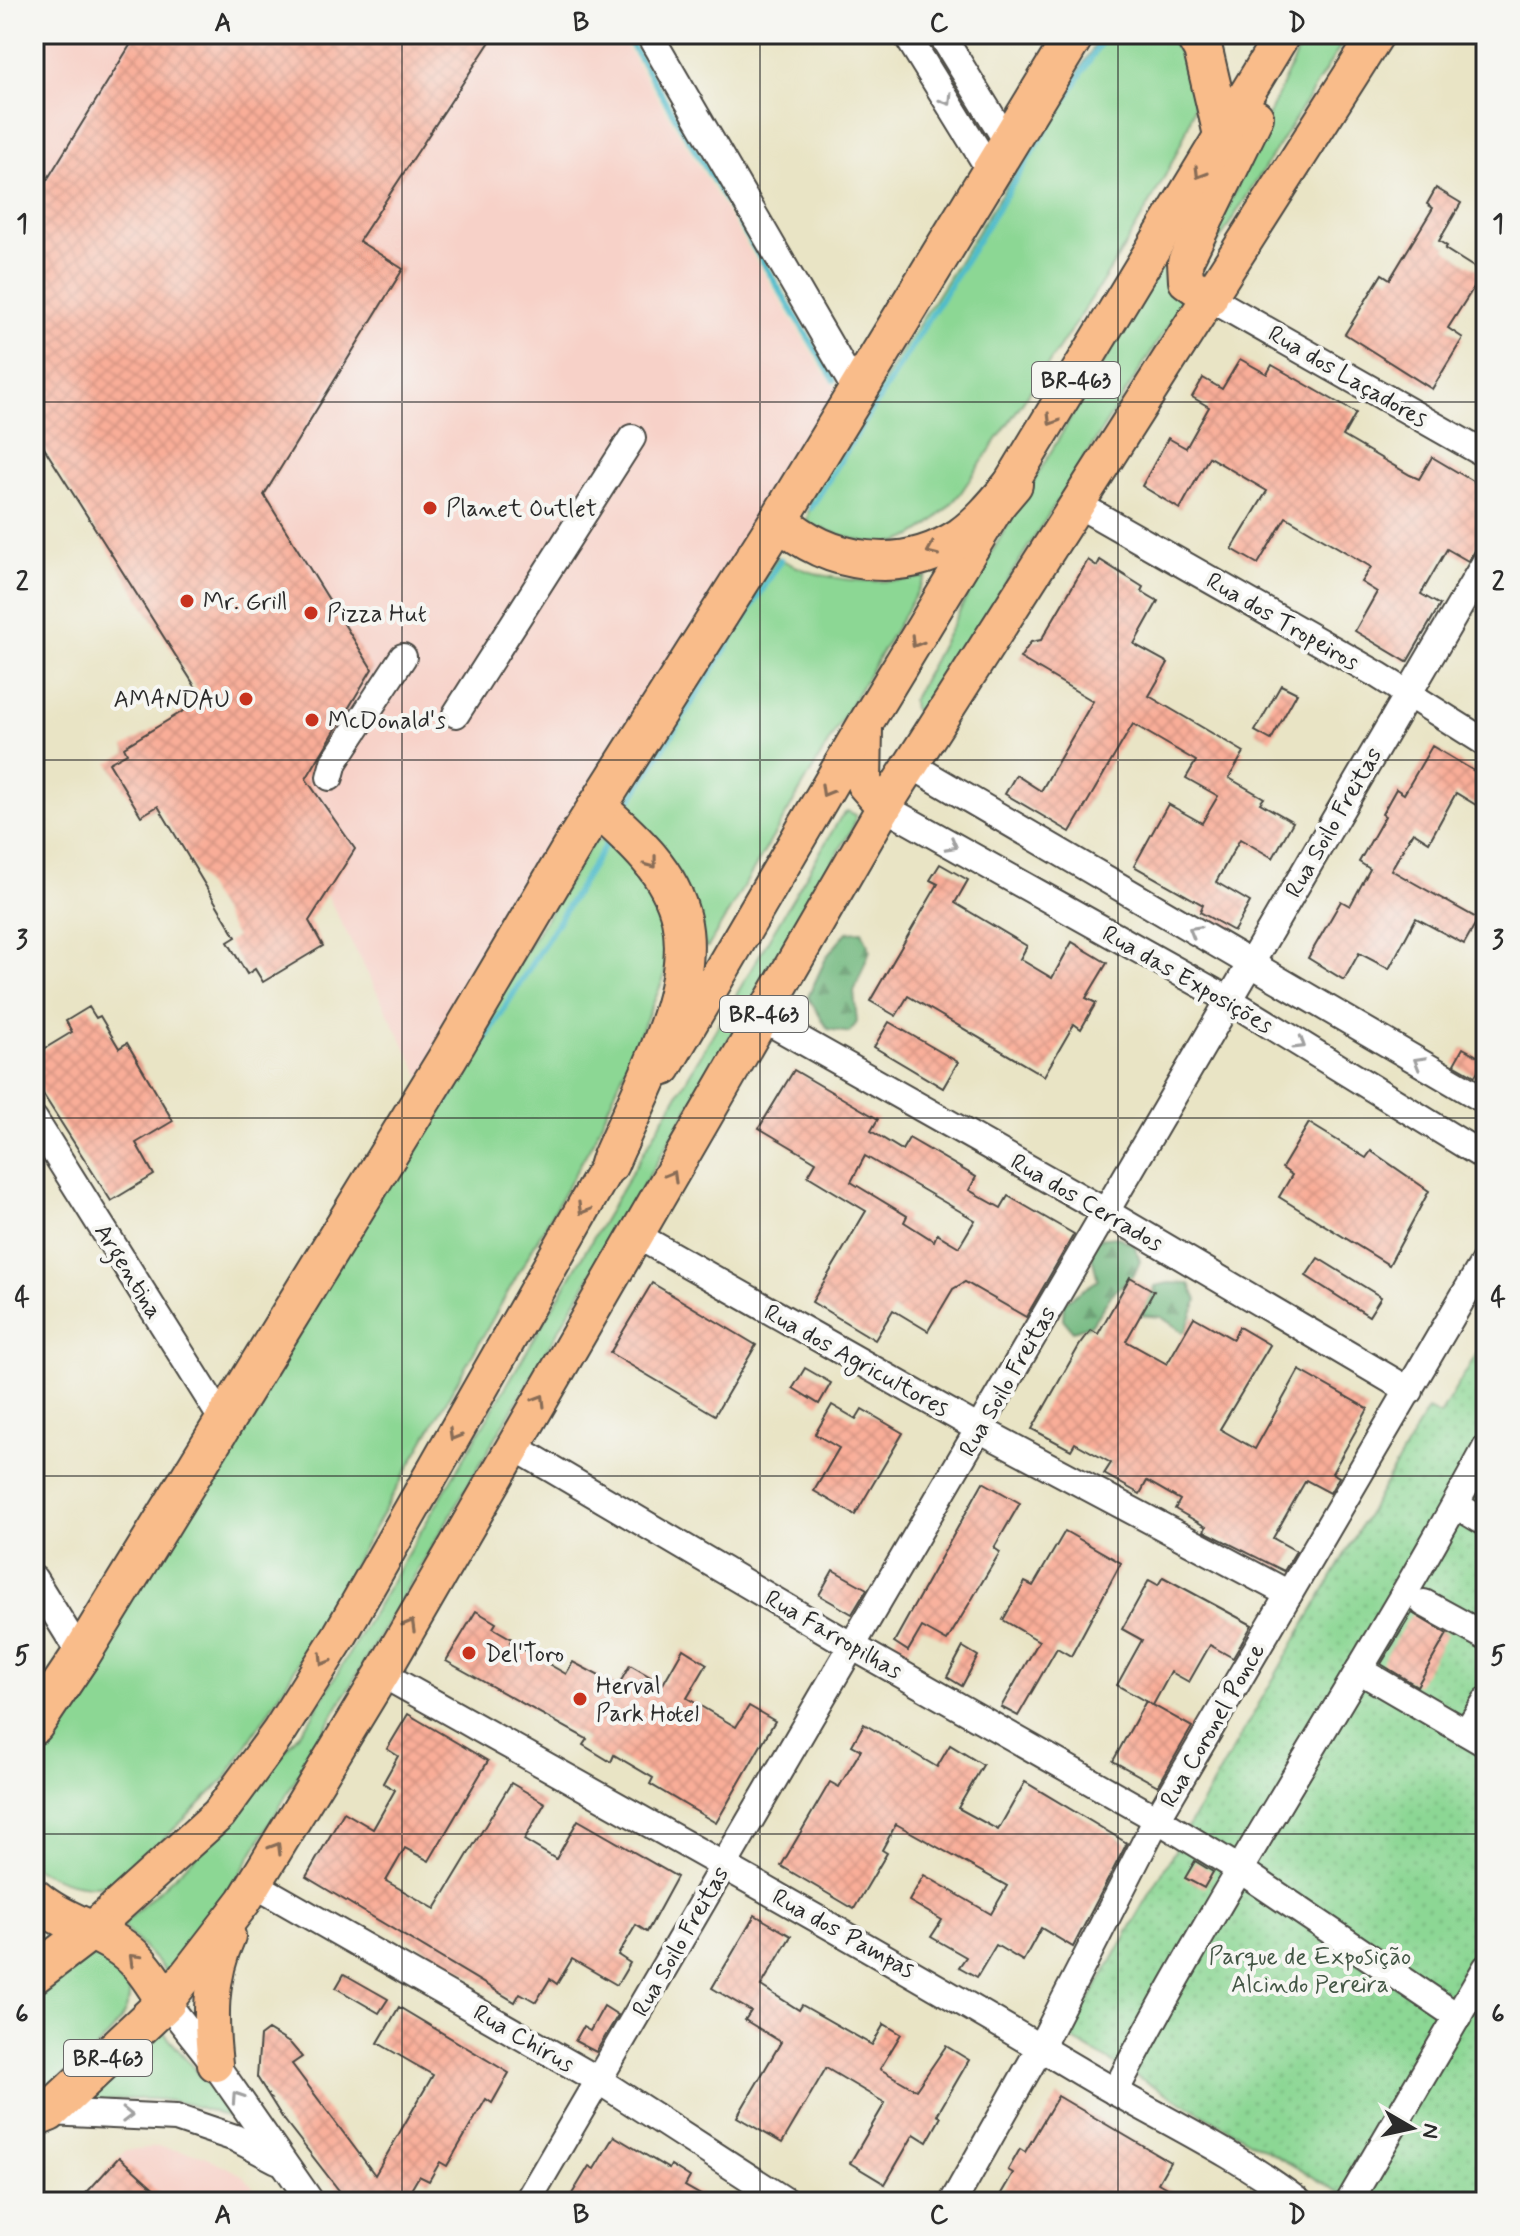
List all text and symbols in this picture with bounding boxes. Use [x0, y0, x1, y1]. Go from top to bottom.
text: A [214, 7, 232, 41]
text: B [573, 7, 589, 41]
text: C [930, 7, 949, 41]
text: D [1288, 7, 1306, 41]
one-way arrow [937, 92, 952, 106]
one-way arrow [1195, 164, 1210, 179]
text: 1 [16, 208, 28, 242]
text: 1 [1492, 208, 1504, 242]
street label: Rua dos Laçadores [1262, 319, 1433, 436]
road number: BR-463 [1032, 362, 1120, 398]
one-way arrow [1046, 411, 1062, 426]
place label: Planet Outlet [446, 494, 597, 525]
marker: Planet Outlet [421, 499, 439, 517]
one-way arrow [926, 541, 940, 557]
text: 2 [16, 566, 29, 600]
street label: Rua dos Tropeiros [1200, 566, 1365, 679]
text: 2 [1492, 566, 1505, 600]
place label: Mr. Grill [203, 587, 287, 618]
marker: Mr. Grill [178, 592, 196, 610]
place label: Pizza Hut [327, 599, 427, 630]
marker: Pizza Hut [302, 604, 320, 622]
one-way arrow [911, 633, 926, 647]
place label: AMANDAU [114, 685, 230, 716]
marker: AMANDAU [237, 690, 255, 708]
place label: McDonald's [328, 706, 446, 737]
marker: McDonald's [303, 711, 321, 729]
street label: Rua Soilo Freitas [1279, 742, 1390, 904]
one-way arrow [820, 782, 836, 797]
one-way arrow [944, 836, 958, 851]
one-way arrow [642, 854, 656, 869]
street label: Rua das Exposições [1096, 919, 1279, 1042]
text: 3 [16, 924, 28, 958]
text: 3 [1492, 924, 1504, 958]
one-way arrow [1188, 925, 1203, 941]
road number: BR-463 [720, 996, 808, 1032]
one-way arrow [1291, 1034, 1305, 1049]
one-way arrow [1413, 1056, 1427, 1072]
street label: Rua dos Cerrados [1004, 1147, 1168, 1260]
one-way arrow [662, 1170, 678, 1185]
one-way arrow [577, 1201, 592, 1216]
street label: Argentina [84, 1218, 169, 1327]
text: 4 [14, 1282, 30, 1316]
text: 4 [1490, 1282, 1506, 1316]
street label: Rua dos Agricultores [758, 1298, 954, 1427]
street label: Rua Soilo Freitas [953, 1301, 1064, 1463]
one-way arrow [530, 1394, 546, 1409]
one-way arrow [448, 1427, 464, 1441]
street label: Rua Farropilhas [759, 1584, 908, 1687]
one-way arrow [400, 1619, 416, 1634]
street label: Rua Coronel Ponce [1154, 1638, 1273, 1813]
place label: Del'Toro [485, 1639, 564, 1670]
text: 5 [14, 1640, 30, 1674]
text: 5 [1490, 1640, 1506, 1674]
marker: Del'Toro [460, 1644, 478, 1662]
one-way arrow [318, 1652, 333, 1666]
place label: Herval Park Hotel [596, 1671, 699, 1730]
marker: Herval Park Hotel [571, 1690, 589, 1708]
one-way arrow [266, 1842, 282, 1857]
street label: Rua Soilo Freitas [626, 1861, 737, 2023]
street label: Rua dos Pampas [766, 1882, 920, 1986]
park label: Parque de Exposição Alcindo Pereira [1209, 1942, 1411, 2001]
one-way arrow [129, 1954, 143, 1969]
text: 6 [15, 1998, 29, 2032]
street label: Rua Chirus [467, 1998, 580, 2081]
text: 6 [1491, 1998, 1505, 2032]
road number: BR-463 [64, 2040, 152, 2076]
north arrow [1372, 2088, 1452, 2168]
one-way arrow [231, 2091, 246, 2106]
one-way arrow [121, 2106, 134, 2124]
text: N [1415, 2121, 1445, 2140]
text: A [214, 2199, 232, 2233]
text: B [573, 2199, 589, 2233]
text: C [930, 2199, 949, 2233]
text: D [1288, 2199, 1306, 2233]

